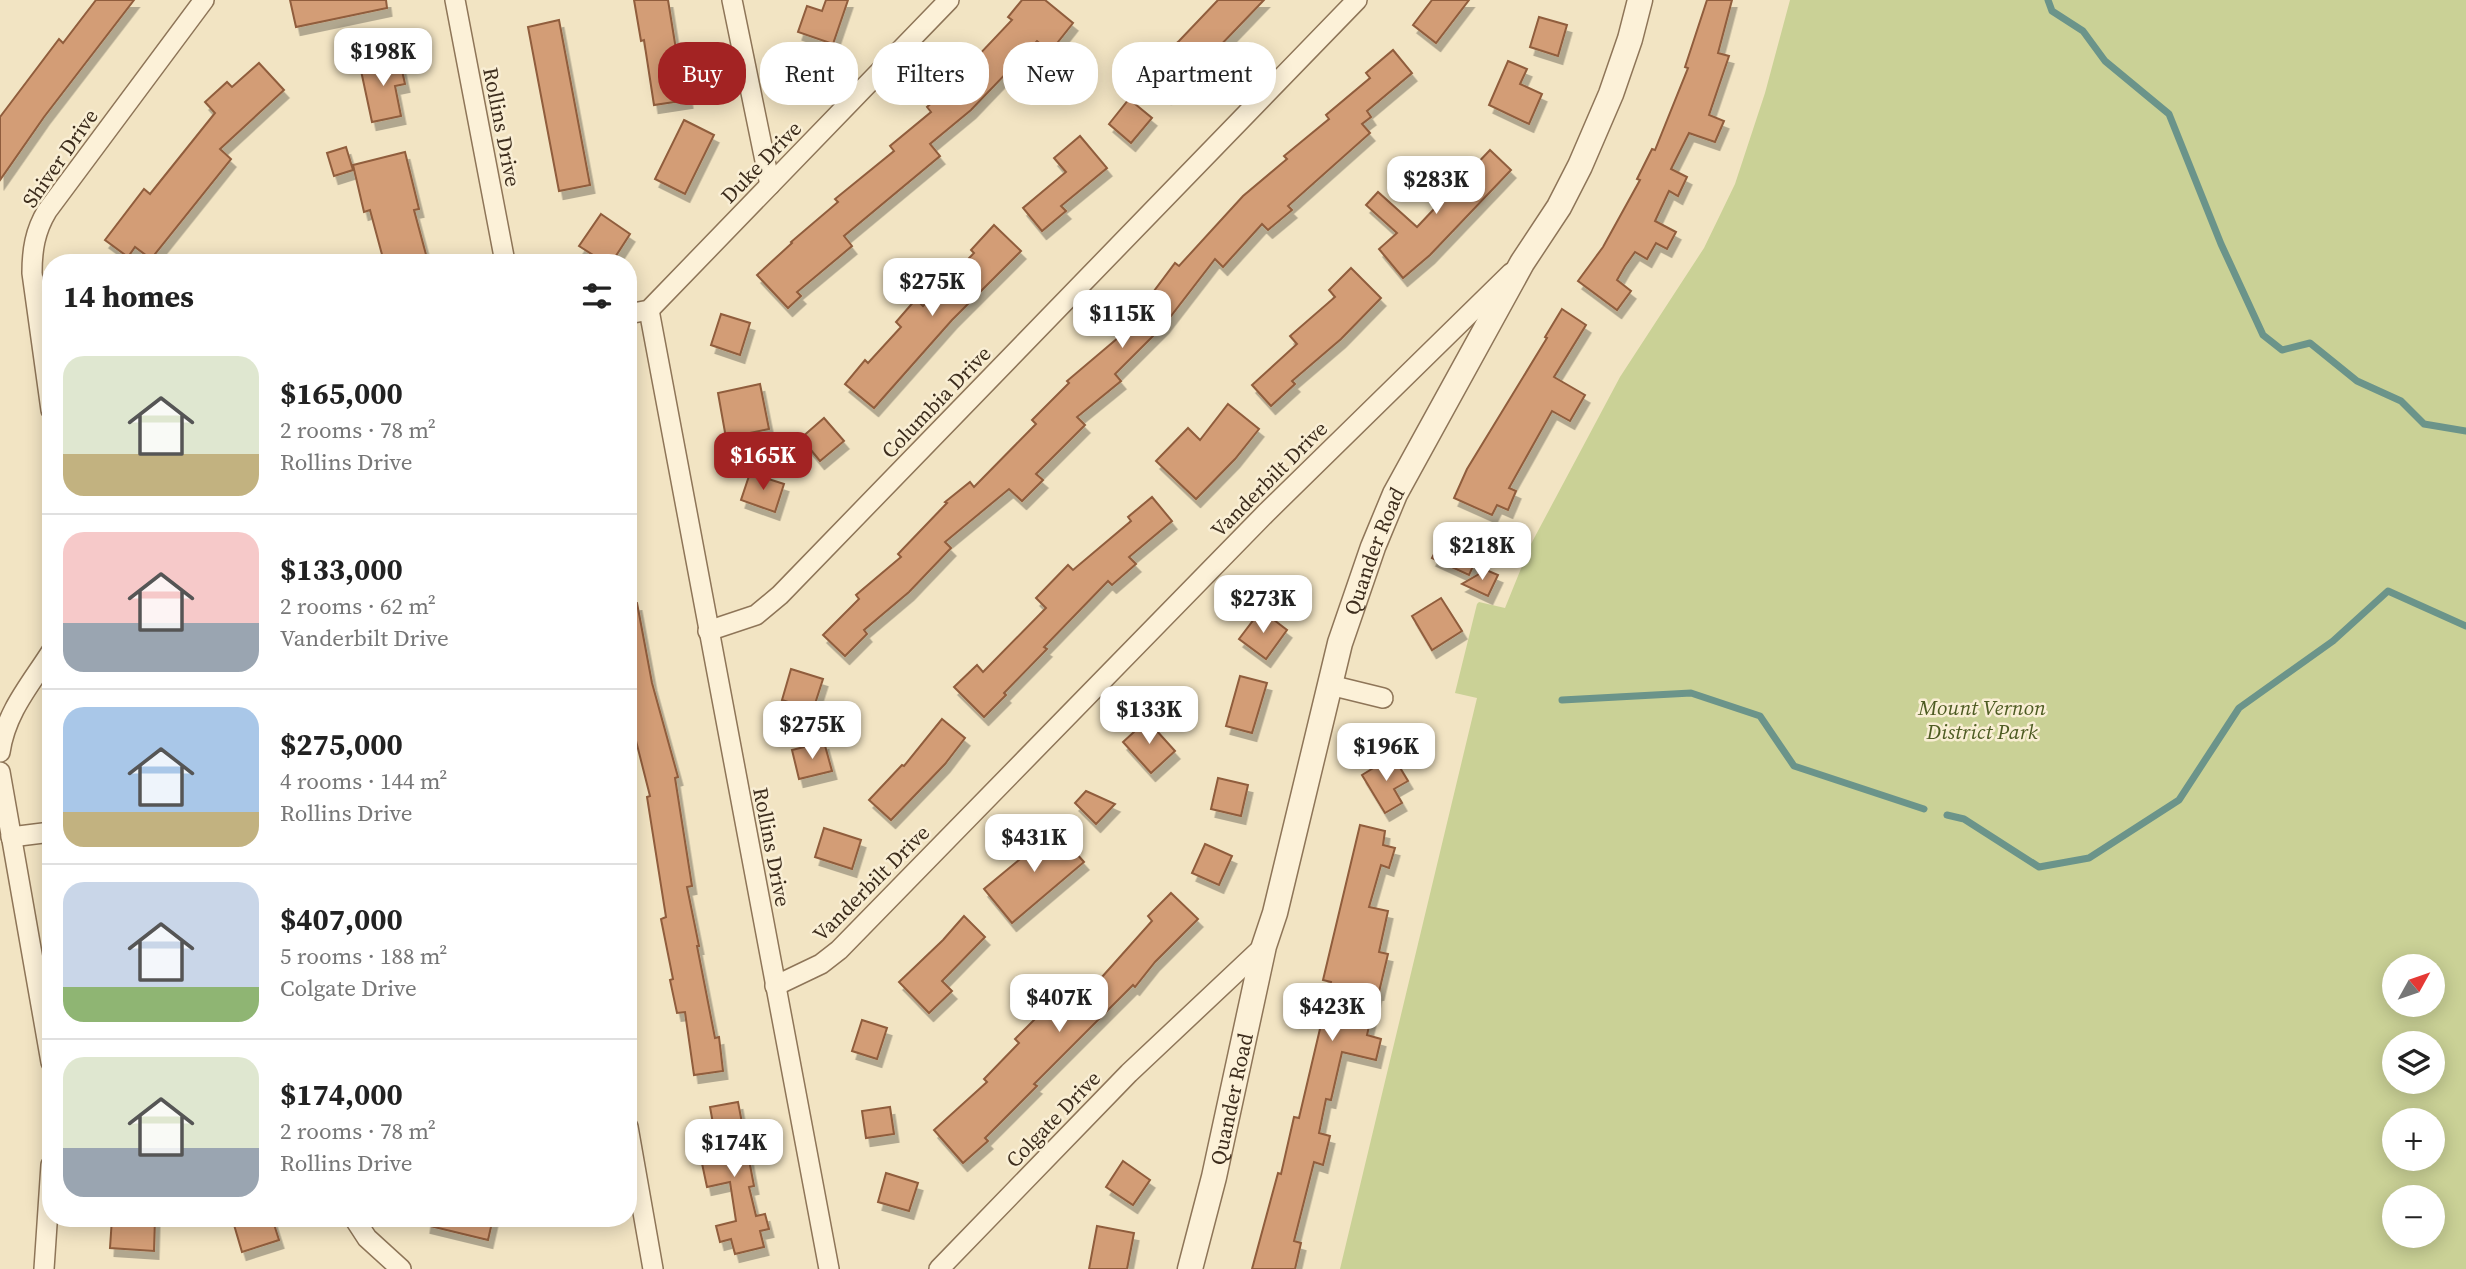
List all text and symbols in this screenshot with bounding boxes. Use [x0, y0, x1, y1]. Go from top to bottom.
pin: $198K [334, 28, 432, 88]
text: $198K [350, 35, 416, 67]
chip: Buy [658, 42, 746, 105]
chip: Rent [760, 42, 858, 105]
chip: Filters [872, 42, 989, 105]
chip: New [1003, 42, 1098, 105]
chip: Apartment [1112, 42, 1276, 105]
street label: Rollins Drive [476, 65, 528, 189]
street label: Shiver Drive [15, 103, 105, 213]
street label: Duke Drive [714, 114, 808, 210]
pin: $283K [1387, 156, 1485, 216]
text: $283K [1403, 163, 1469, 195]
pin: $275K [883, 258, 981, 318]
text: $275K [899, 265, 965, 297]
text: 14 homes [63, 276, 194, 317]
icon: filters [578, 277, 616, 315]
pin: $115K [1073, 290, 1171, 350]
text: $115K [1089, 297, 1155, 329]
street label: Columbia Drive [875, 339, 997, 465]
text: $165,000 [280, 373, 403, 414]
icon: home [119, 384, 203, 468]
text: 2 rooms · 78 m² [280, 414, 436, 446]
street label: Vanderbilt Drive [1204, 414, 1334, 544]
pin: $165K [714, 433, 812, 492]
text: $165K [730, 439, 796, 471]
text: Rollins Drive [280, 446, 412, 478]
street label: Quander Road [1336, 481, 1411, 619]
pin: $218K [1433, 522, 1531, 582]
text: $218K [1449, 529, 1515, 561]
text: $133,000 [280, 549, 403, 590]
icon: home [119, 560, 203, 644]
pin: $273K [1214, 576, 1312, 635]
text: $273K [1230, 582, 1296, 614]
text: 2 rooms · 62 m² [280, 590, 436, 622]
text: Vanderbilt Drive [280, 622, 449, 654]
pin: $133K [1100, 686, 1198, 746]
text: $133K [1116, 693, 1182, 725]
park label: Mount Vernon District Park [1917, 693, 2046, 746]
pin: $275K [763, 702, 861, 761]
text: $275K [779, 708, 845, 740]
text: $275,000 [280, 724, 403, 765]
pin: $196K [1337, 724, 1435, 783]
text: $196K [1353, 730, 1419, 762]
icon: home [119, 735, 203, 819]
text: 4 rooms · 144 m² [280, 765, 447, 797]
street label: Rollins Drive [746, 785, 798, 909]
text: Rollins Drive [280, 797, 412, 829]
pin: $431K [985, 814, 1083, 874]
street label: Vanderbilt Drive [806, 818, 936, 948]
text: $431K [1001, 821, 1067, 853]
text: $407,000 [280, 899, 403, 940]
icon: home [119, 910, 203, 994]
text: 5 rooms · 188 m² [280, 940, 447, 972]
north arrow [2382, 954, 2445, 1017]
map controls [2382, 954, 2445, 1248]
text: Colgate Drive [280, 972, 417, 1004]
pin: $407K [1010, 974, 1108, 1034]
text: $407K [1026, 981, 1092, 1013]
pin: $423K [1283, 984, 1381, 1043]
text: $423K [1299, 990, 1365, 1022]
street label: Quander Road [1203, 1030, 1259, 1168]
button: layers [2382, 1031, 2445, 1094]
street label: Colgate Drive [999, 1064, 1107, 1174]
text: $174,000 [280, 1074, 403, 1115]
icon: home [119, 1085, 203, 1169]
button: + [2382, 1108, 2445, 1171]
text: 2 rooms · 78 m² [280, 1115, 436, 1147]
pin: $174K [685, 1120, 783, 1179]
text: $174K [701, 1126, 767, 1158]
text: Rollins Drive [280, 1147, 412, 1179]
button: − [2382, 1185, 2445, 1248]

